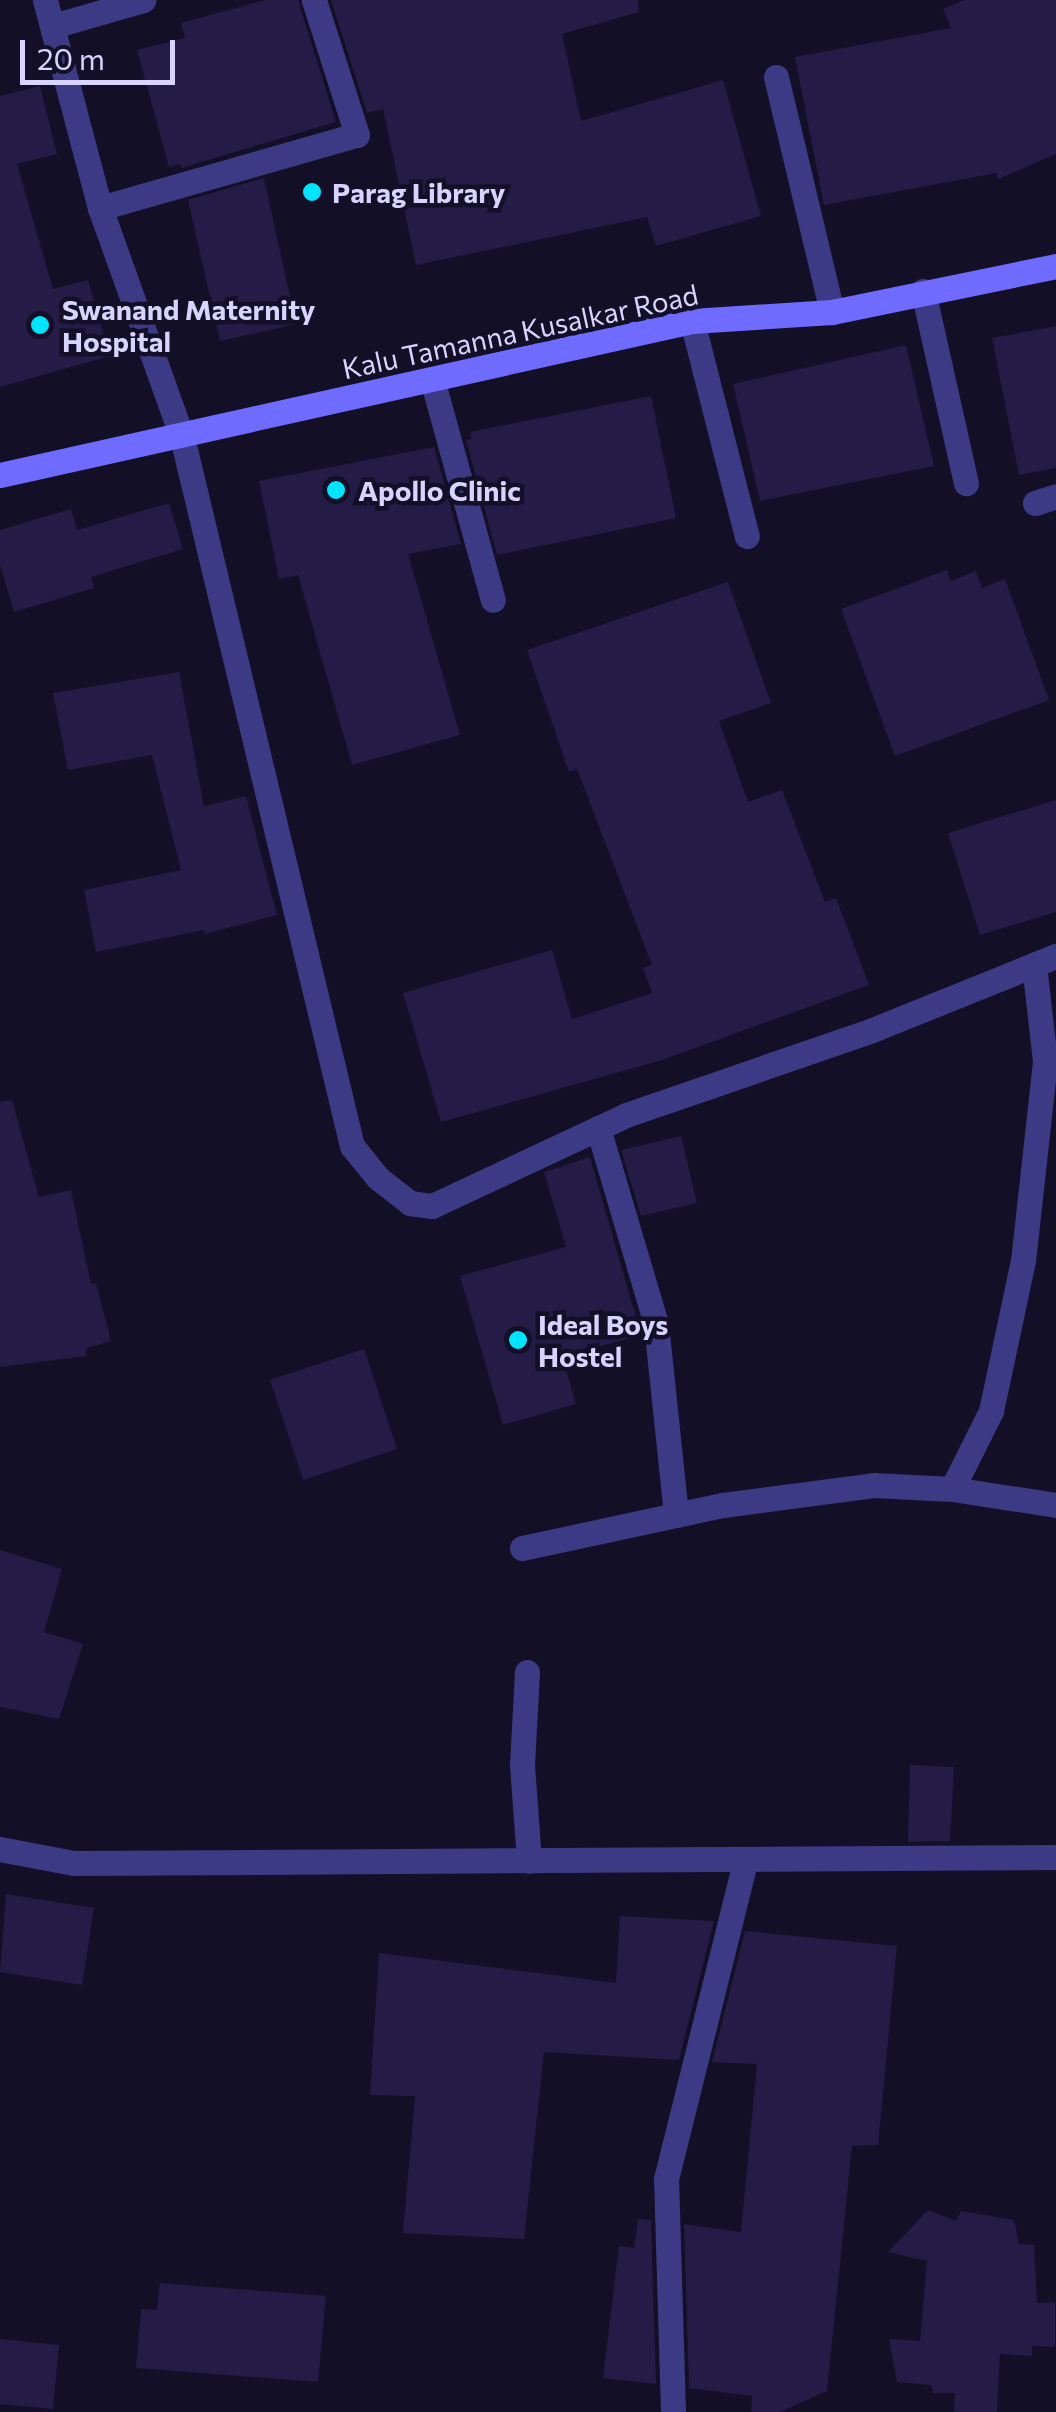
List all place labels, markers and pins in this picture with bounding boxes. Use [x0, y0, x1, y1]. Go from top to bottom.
place label: Parag Library [332, 175, 505, 209]
marker: Parag Library [301, 181, 323, 203]
place label: Swanand Maternity Hospital [62, 292, 315, 358]
marker: Swanand Maternity Hospital [27, 312, 53, 338]
place label: Apollo Clinic [358, 473, 521, 507]
marker: Apollo Clinic [323, 477, 349, 503]
place label: Ideal Boys Hostel [538, 1307, 668, 1373]
marker: Ideal Boys Hostel [507, 1329, 529, 1351]

